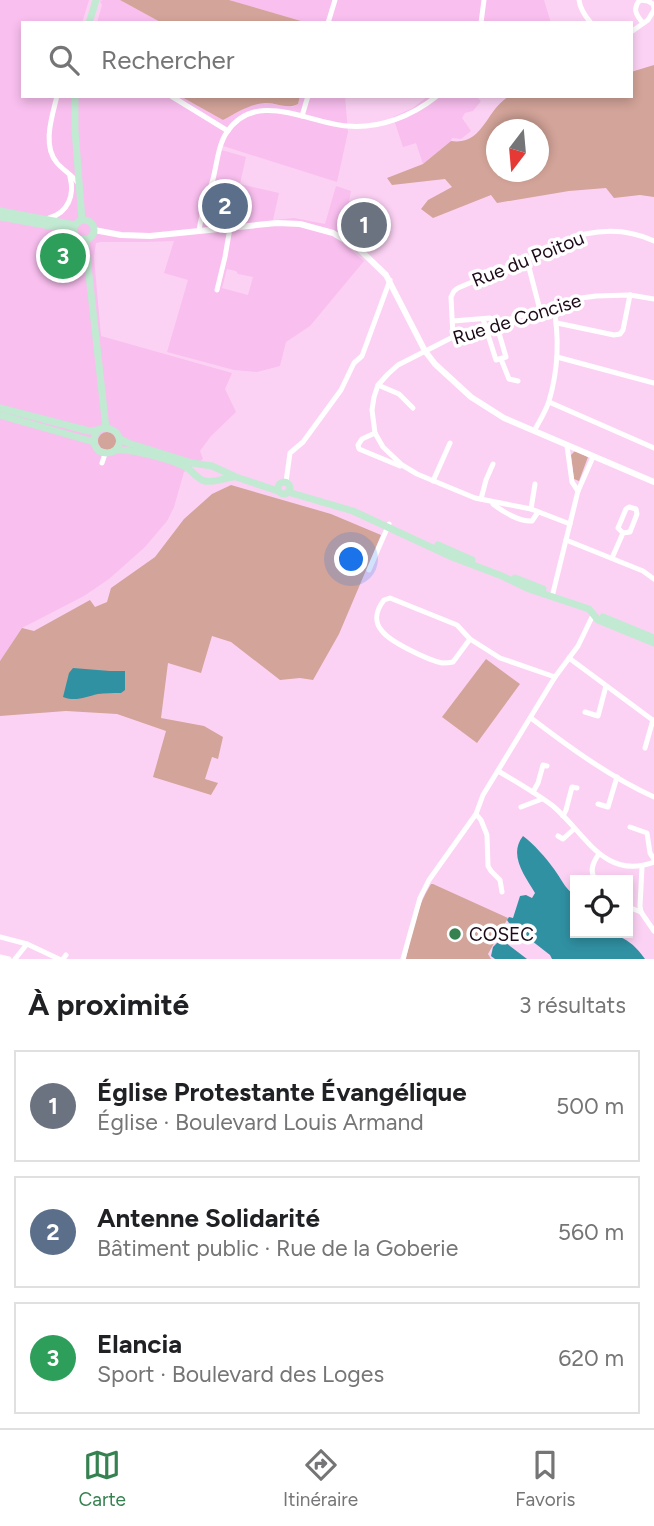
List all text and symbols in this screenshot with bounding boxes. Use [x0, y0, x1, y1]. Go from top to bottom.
search box [21, 21, 633, 98]
icon: search [45, 41, 83, 79]
text: Rechercher [101, 44, 235, 76]
north arrow [486, 119, 549, 182]
pin: 2 [202, 180, 248, 232]
pin: 1 [341, 199, 387, 251]
street label: Rue du Poitou [469, 226, 587, 292]
pin: 3 [40, 230, 86, 282]
street label: Rue de Concise [450, 289, 584, 349]
your location [334, 542, 368, 576]
map controls [570, 875, 633, 938]
button: locate [570, 875, 633, 938]
place label: COSEC [469, 923, 534, 946]
marker: COSEC [447, 926, 463, 942]
text: À proximité [28, 986, 189, 1023]
text: 3 résultats [519, 991, 626, 1019]
text: Église Protestante Évangélique [97, 1076, 467, 1108]
text: 1 [48, 1092, 58, 1120]
text: 500 m [556, 1092, 624, 1120]
text: Église · Boulevard Louis Armand [97, 1108, 424, 1136]
text: Antenne Solidarité [97, 1202, 320, 1234]
text: 2 [46, 1218, 60, 1246]
text: 560 m [558, 1218, 624, 1246]
text: Bâtiment public · Rue de la Goberie [97, 1234, 458, 1262]
text: Elancia [97, 1328, 182, 1360]
text: 3 [47, 1344, 59, 1372]
text: 620 m [558, 1344, 624, 1372]
text: Sport · Boulevard des Loges [97, 1360, 384, 1388]
tab: Carte [79, 1446, 126, 1511]
tab: Itinéraire [283, 1446, 358, 1511]
tab: Favoris [515, 1446, 575, 1511]

